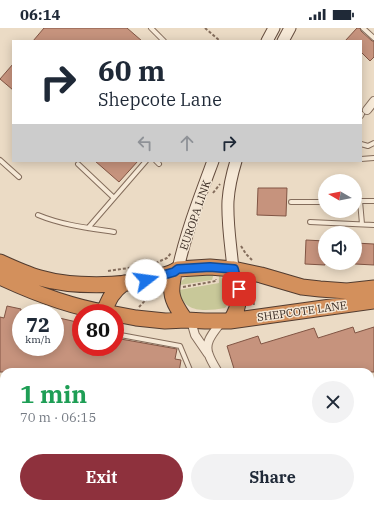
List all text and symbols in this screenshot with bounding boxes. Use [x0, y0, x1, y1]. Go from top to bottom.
text: 06:14 [20, 5, 61, 24]
text: 60 m [98, 52, 165, 89]
icon: right [32, 56, 84, 108]
text: Shepcote Lane [98, 88, 222, 111]
icon: left [134, 132, 156, 154]
icon: ahead [176, 132, 198, 154]
icon: right [218, 132, 240, 154]
north arrow [318, 174, 362, 218]
map controls [318, 174, 362, 270]
street label: EUROPA LINK [176, 178, 214, 252]
button: sound [318, 226, 362, 270]
position arrow [125, 259, 167, 301]
pin [222, 272, 256, 306]
icon: arrive [228, 278, 250, 300]
street label: SHEPCOTE LANE [256, 298, 348, 324]
speed limit sign: 80 [72, 304, 124, 356]
text: 72 [26, 311, 50, 338]
text: km/h [25, 333, 51, 346]
text: 1 min [20, 378, 87, 410]
button: close [312, 381, 354, 423]
text: 70 m · 06:15 [20, 409, 96, 426]
button: Exit [20, 454, 183, 500]
button: Share [191, 454, 354, 500]

